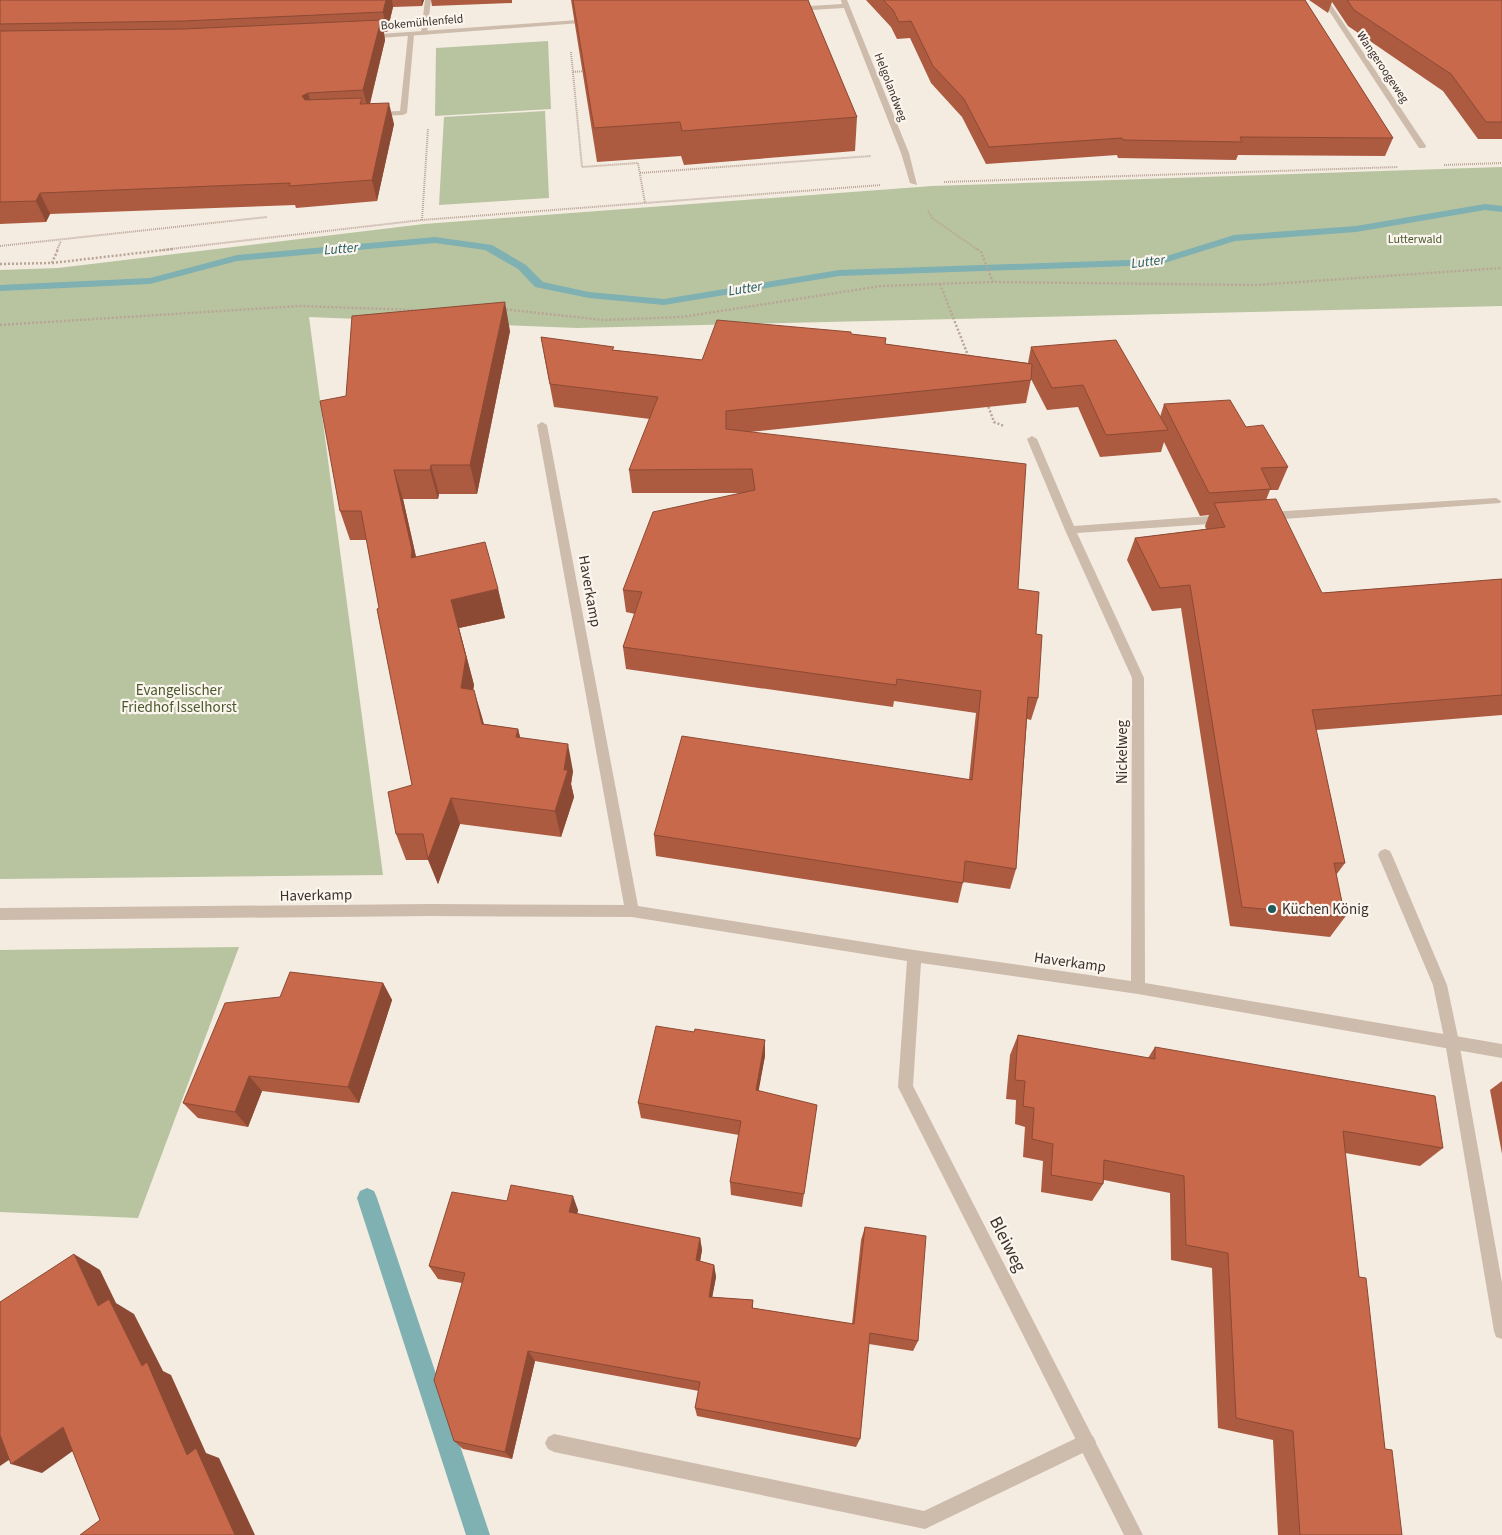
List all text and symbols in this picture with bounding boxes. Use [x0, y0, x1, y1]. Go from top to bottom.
street label: Bokemühlenfeld [380, 10, 464, 35]
street label: Wangeroogeweg [1352, 28, 1413, 106]
street label: Helgolandweg [870, 51, 911, 124]
park label: Lutterwald [1388, 231, 1442, 248]
water label: Lutter [323, 237, 360, 260]
water label: Lutter [1130, 250, 1167, 274]
water label: Lutter [727, 276, 765, 302]
street label: Haverkamp [573, 554, 606, 629]
park label: Evangelischer Friedhof Isselhorst [121, 680, 237, 718]
street label: Nickelweg [1112, 719, 1133, 784]
street label: Haverkamp [280, 884, 352, 907]
place label: Küchen König [1282, 899, 1369, 920]
marker: Küchen König [1266, 903, 1278, 915]
street label: Haverkamp [1033, 947, 1107, 978]
street label: Bleiweg [983, 1212, 1032, 1276]

